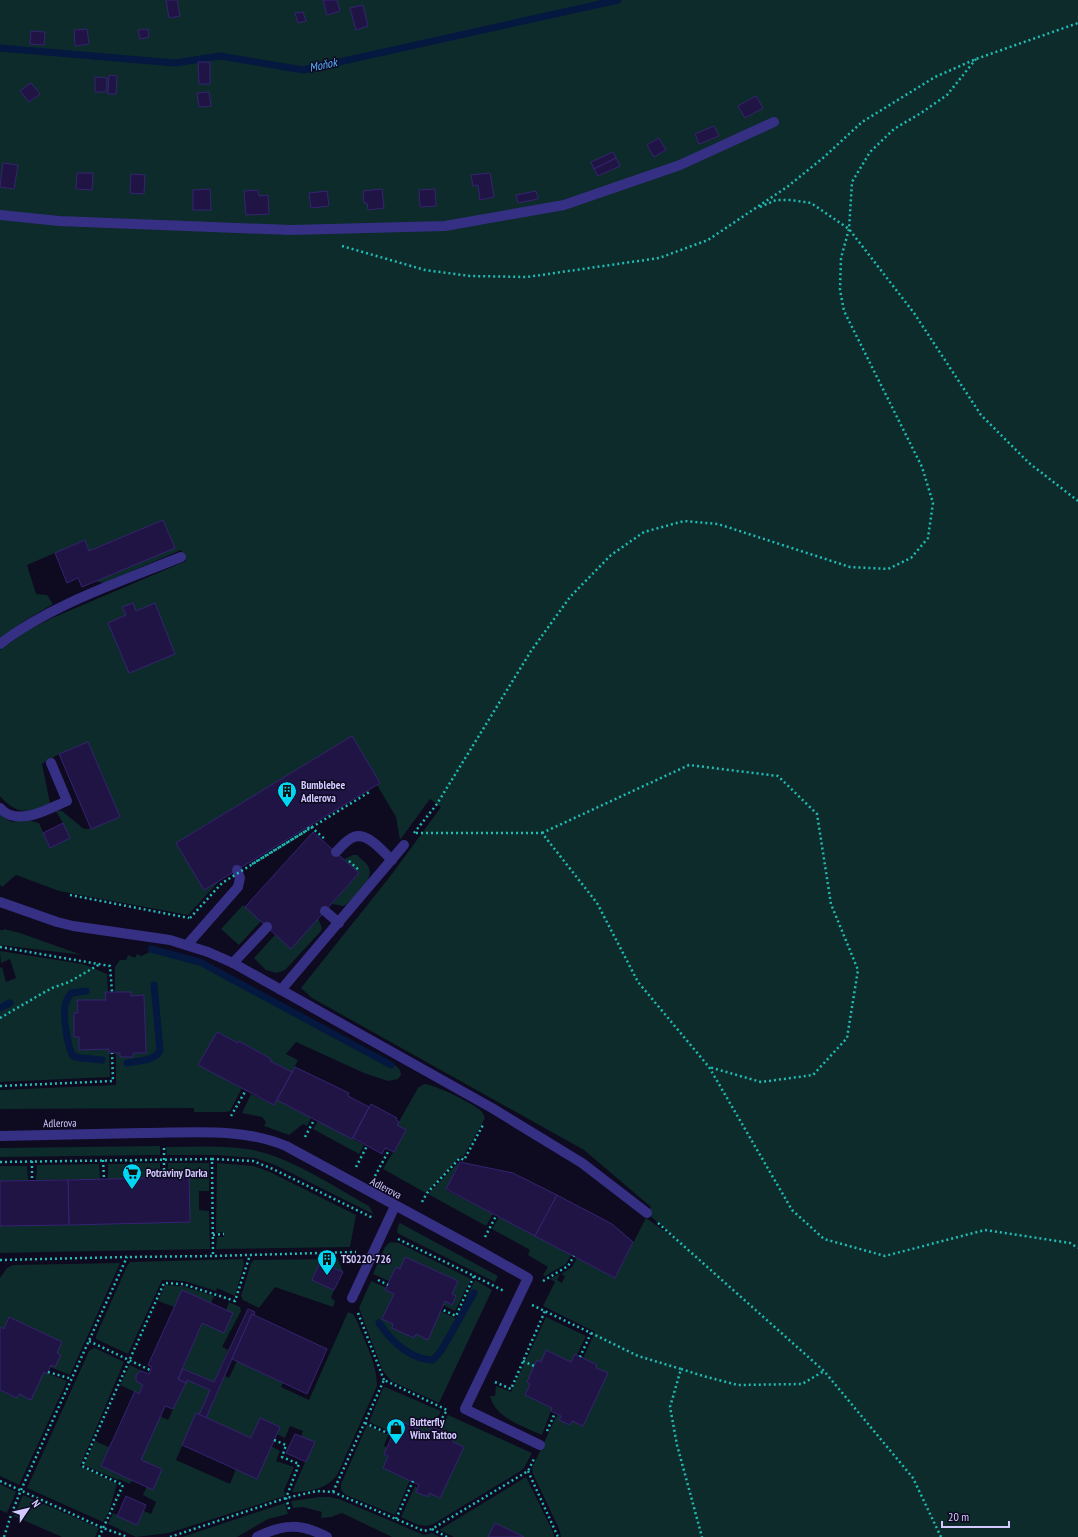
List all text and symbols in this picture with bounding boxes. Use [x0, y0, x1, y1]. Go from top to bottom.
water label: Moňok [308, 54, 339, 75]
place label: Bumblebee Adlerova [300, 778, 345, 805]
building icon: Bumblebee Adlerova [276, 780, 298, 808]
street label: Adlerova [43, 1116, 77, 1130]
supermarket icon: Potraviny Darka [121, 1162, 143, 1190]
place label: Potraviny Darka [146, 1166, 208, 1180]
street label: Adlerova [368, 1174, 404, 1202]
building icon: TS0220-726 [316, 1248, 338, 1276]
place label: TS0220-726 [341, 1252, 391, 1266]
place label: Butterfly Winx Tattoo [409, 1415, 457, 1442]
shop icon: Butterfly Winx Tattoo [385, 1417, 407, 1445]
north arrow [8, 1489, 48, 1529]
text: N [29, 1497, 44, 1510]
scale bar [942, 1503, 1009, 1529]
text: 20 m [948, 1509, 969, 1524]

